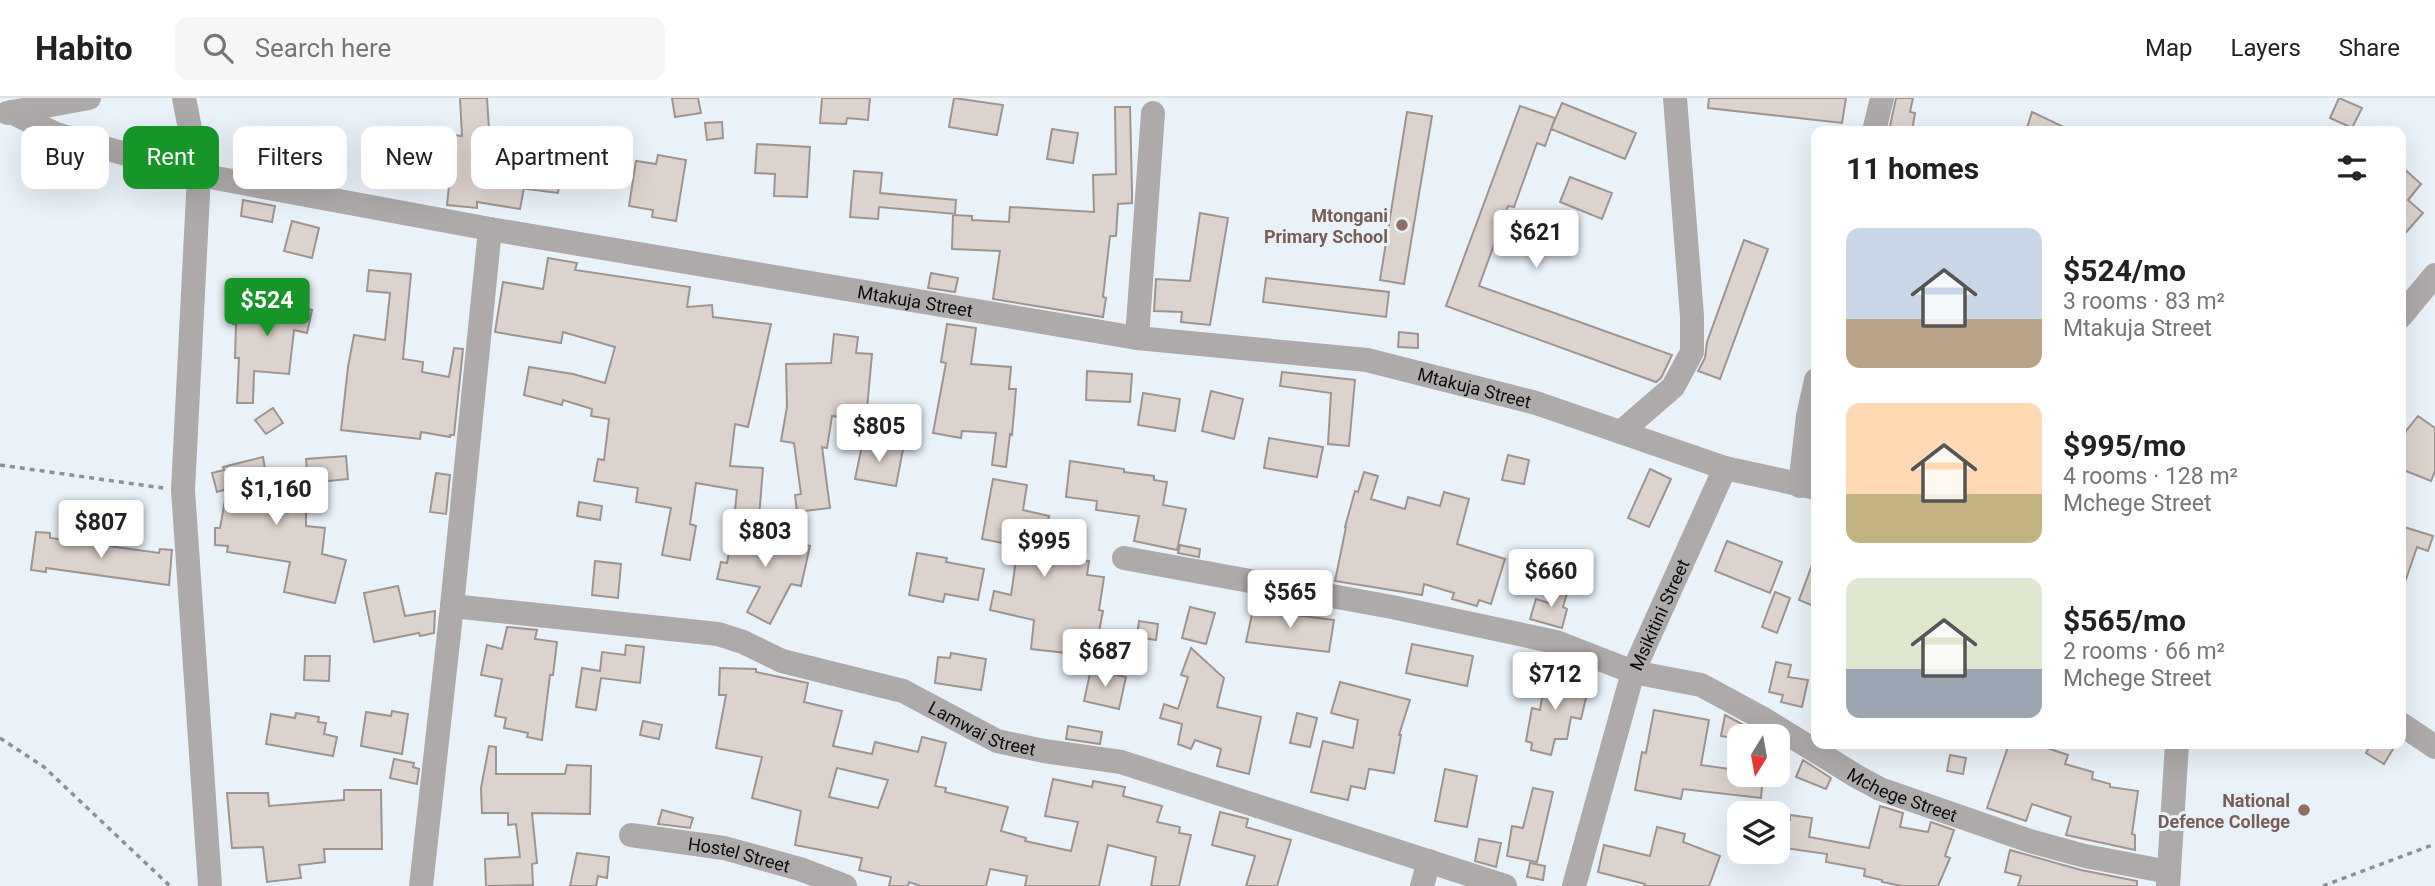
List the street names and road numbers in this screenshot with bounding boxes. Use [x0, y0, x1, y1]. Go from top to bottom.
street label: Mtakuja Street [856, 281, 975, 321]
street label: Mtakuja Street [1416, 363, 1534, 412]
street label: Msikitini Street [1625, 556, 1693, 673]
street label: Lamwai Street [925, 696, 1038, 759]
street label: Mchege Street [1844, 763, 1960, 825]
street label: Hostel Street [687, 833, 793, 876]

